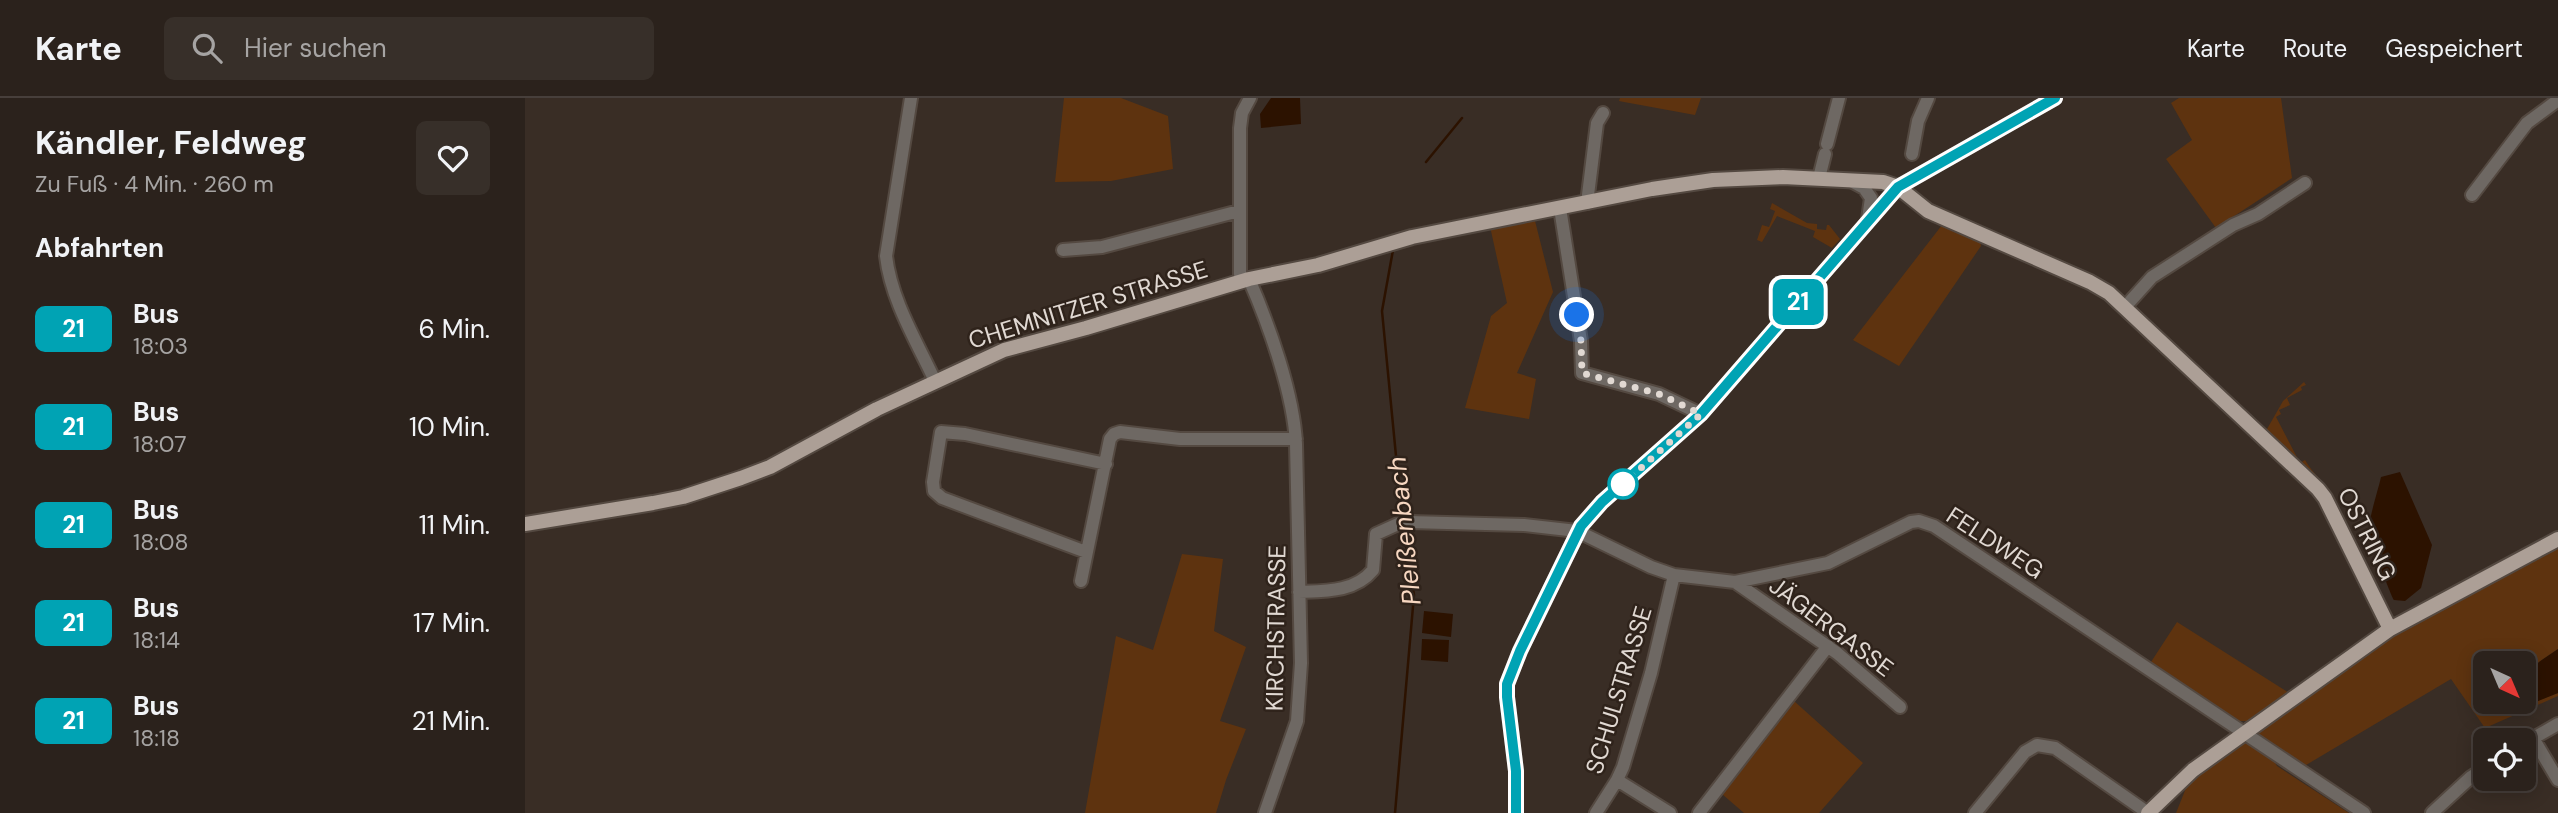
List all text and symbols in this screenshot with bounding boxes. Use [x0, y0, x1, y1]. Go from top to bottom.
search box [164, 17, 654, 80]
text: Karte [35, 27, 122, 70]
icon: search [188, 29, 226, 67]
text: Hier suchen [244, 31, 387, 65]
text: Karte [2187, 33, 2245, 64]
text: Route [2283, 33, 2347, 64]
text: Gespeichert [2385, 33, 2523, 64]
text: Kändler, Feldweg [35, 121, 307, 164]
button: heart [416, 121, 490, 195]
text: Zu Fuß · 4 Min. · 260 m [35, 169, 274, 199]
text: Abfahrten [35, 231, 164, 265]
street label: CHEMNITZER STRASSE [964, 253, 1211, 356]
line badge: 21 [1767, 279, 1829, 325]
text: 21 [1787, 286, 1809, 317]
text: Bus [133, 297, 179, 331]
your location [1559, 297, 1594, 332]
text: 6 Min. [419, 312, 490, 346]
text: 21 [62, 313, 85, 344]
text: 18:03 [133, 331, 188, 361]
text: Bus [133, 395, 179, 429]
text: 10 Min. [409, 410, 490, 444]
text: 21 [62, 411, 85, 442]
text: 18:07 [133, 429, 187, 459]
water label: Pleißenbach [1379, 455, 1429, 607]
unlabelled marker [1608, 469, 1638, 499]
street label: OSTRING [2331, 482, 2404, 585]
text: Bus [133, 493, 179, 527]
street label: FELDWEG [1941, 500, 2050, 586]
text: 11 Min. [419, 508, 490, 542]
text: 21 [62, 509, 85, 540]
text: 18:08 [133, 527, 189, 557]
street label: KIRCHSTRASSE [1259, 545, 1292, 711]
street label: JÄGERGASSE [1763, 570, 1900, 683]
text: Bus [133, 591, 179, 625]
street label: SCHULSTRASSE [1578, 602, 1659, 777]
text: 17 Min. [413, 606, 490, 640]
text: 21 [62, 607, 85, 638]
text: 18:14 [133, 625, 180, 655]
north arrow [2473, 651, 2536, 714]
map controls [2473, 651, 2536, 791]
text: Bus [133, 689, 179, 723]
text: 21 Min. [412, 704, 490, 738]
text: 21 [62, 705, 85, 736]
text: 18:18 [133, 723, 180, 753]
button: locate [2473, 728, 2536, 791]

